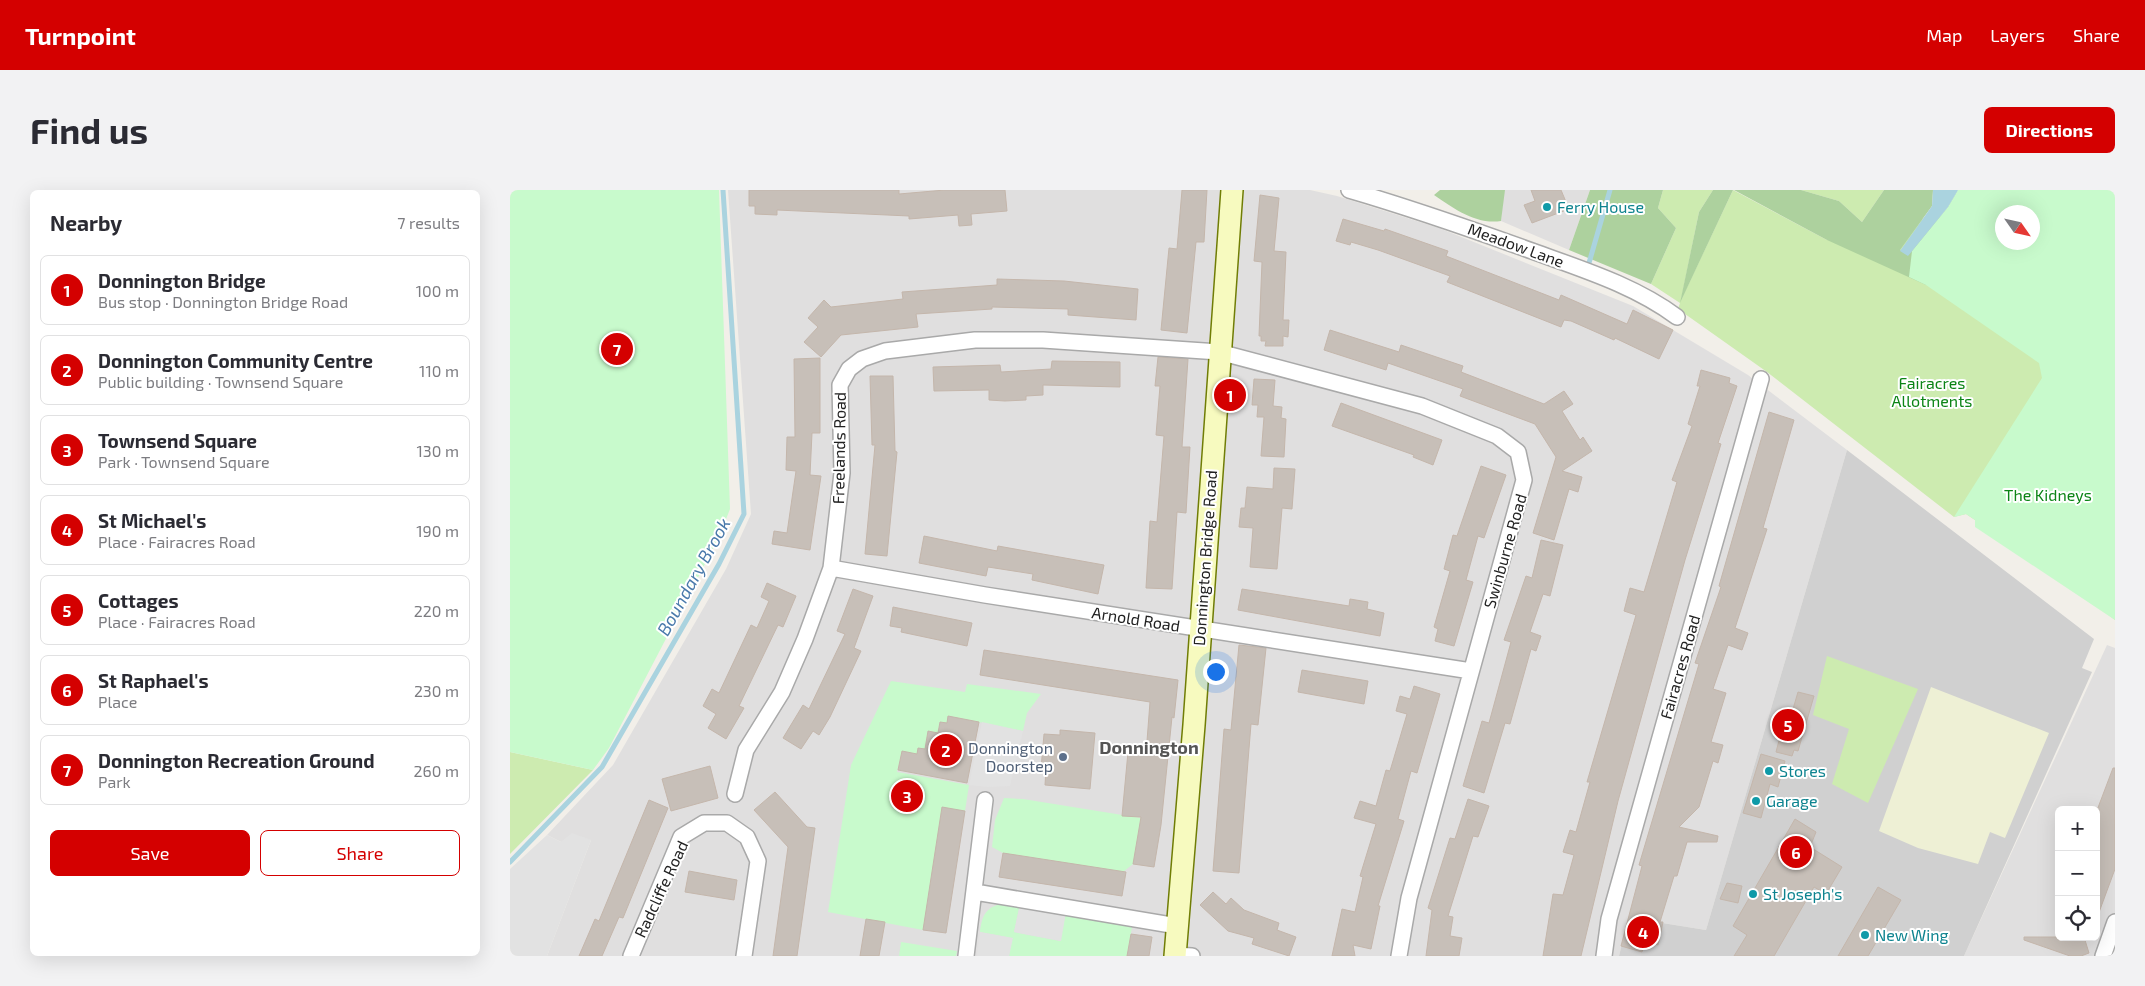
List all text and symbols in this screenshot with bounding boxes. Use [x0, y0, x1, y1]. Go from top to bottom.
text: Turnpoint [25, 21, 136, 50]
text: Map [1926, 24, 1962, 46]
text: Layers [1990, 24, 2045, 46]
text: Share [2073, 24, 2120, 46]
button: Directions [1984, 107, 2115, 153]
text: Find us [30, 109, 148, 151]
place label: Ferry House [1557, 197, 1644, 216]
marker: Ferry House [1541, 201, 1553, 213]
north arrow [1995, 205, 2040, 250]
text: Nearby [50, 210, 122, 235]
text: 7 results [397, 213, 460, 232]
street label: Meadow Lane [1465, 218, 1567, 271]
text: Donnington Bridge [98, 269, 266, 292]
text: 1 [64, 281, 70, 300]
text: 100 m [416, 281, 459, 300]
text: Bus stop · Donnington Bridge Road [98, 292, 348, 311]
pin: 7 [601, 330, 633, 368]
text: Donnington Community Centre [98, 349, 373, 372]
text: 2 [62, 361, 72, 380]
text: 110 m [419, 361, 459, 380]
text: Public building · Townsend Square [98, 372, 343, 391]
park label: Fairacres Allotments [1892, 373, 1972, 410]
pin: 1 [1214, 376, 1246, 414]
street label: Freelands Road [828, 392, 849, 504]
text: Townsend Square [98, 429, 257, 452]
text: 3 [62, 441, 72, 460]
text: 130 m [417, 441, 459, 460]
text: Park · Townsend Square [98, 452, 270, 471]
street label: Donnington Bridge Road [1189, 470, 1220, 646]
park label: The Kidneys [2004, 485, 2092, 504]
street label: Swinburne Road [1479, 491, 1530, 610]
text: St Michael's [98, 509, 206, 532]
water label: Boundary Brook [652, 514, 735, 639]
text: 4 [62, 521, 72, 540]
text: 190 m [416, 521, 459, 540]
text: Place · Fairacres Road [98, 532, 256, 551]
text: Cottages [98, 589, 178, 612]
text: 5 [63, 601, 71, 620]
text: 220 m [414, 601, 459, 620]
street label: Arnold Road [1091, 602, 1182, 635]
text: Place · Fairacres Road [98, 612, 256, 631]
street label: Fairacres Road [1656, 613, 1703, 721]
your location [1203, 659, 1229, 685]
text: St Raphael's [98, 669, 209, 692]
text: 6 [62, 681, 72, 700]
text: 230 m [414, 681, 459, 700]
text: Place [98, 692, 137, 711]
pin: 5 [1772, 706, 1804, 744]
pin: 2 [930, 731, 962, 769]
district label: Donnington [1099, 736, 1199, 758]
place label: Donnington Doorstep [968, 738, 1053, 775]
text: Donnington Recreation Ground [98, 749, 375, 772]
marker: Donnington Doorstep [1057, 751, 1069, 763]
text: 7 [63, 761, 71, 780]
text: 260 m [414, 761, 459, 780]
place label: Stores [1779, 761, 1826, 780]
marker: Stores [1763, 765, 1775, 777]
text: Park [98, 772, 131, 791]
pin: 3 [891, 777, 923, 815]
place label: Garage [1766, 791, 1818, 810]
marker: Garage [1750, 795, 1762, 807]
map controls [2055, 806, 2100, 941]
button: + [2055, 806, 2100, 851]
button: Save [50, 830, 250, 876]
button: Share [260, 830, 460, 876]
pin: 6 [1780, 833, 1812, 871]
street label: Radcliffe Road [630, 837, 691, 940]
button: − [2055, 851, 2100, 896]
place label: St Joseph's [1763, 884, 1842, 903]
marker: St Joseph's [1747, 888, 1759, 900]
button: locate [2055, 896, 2100, 941]
pin: 4 [1627, 913, 1659, 951]
place label: New Wing [1875, 925, 1949, 944]
marker: New Wing [1859, 929, 1871, 941]

